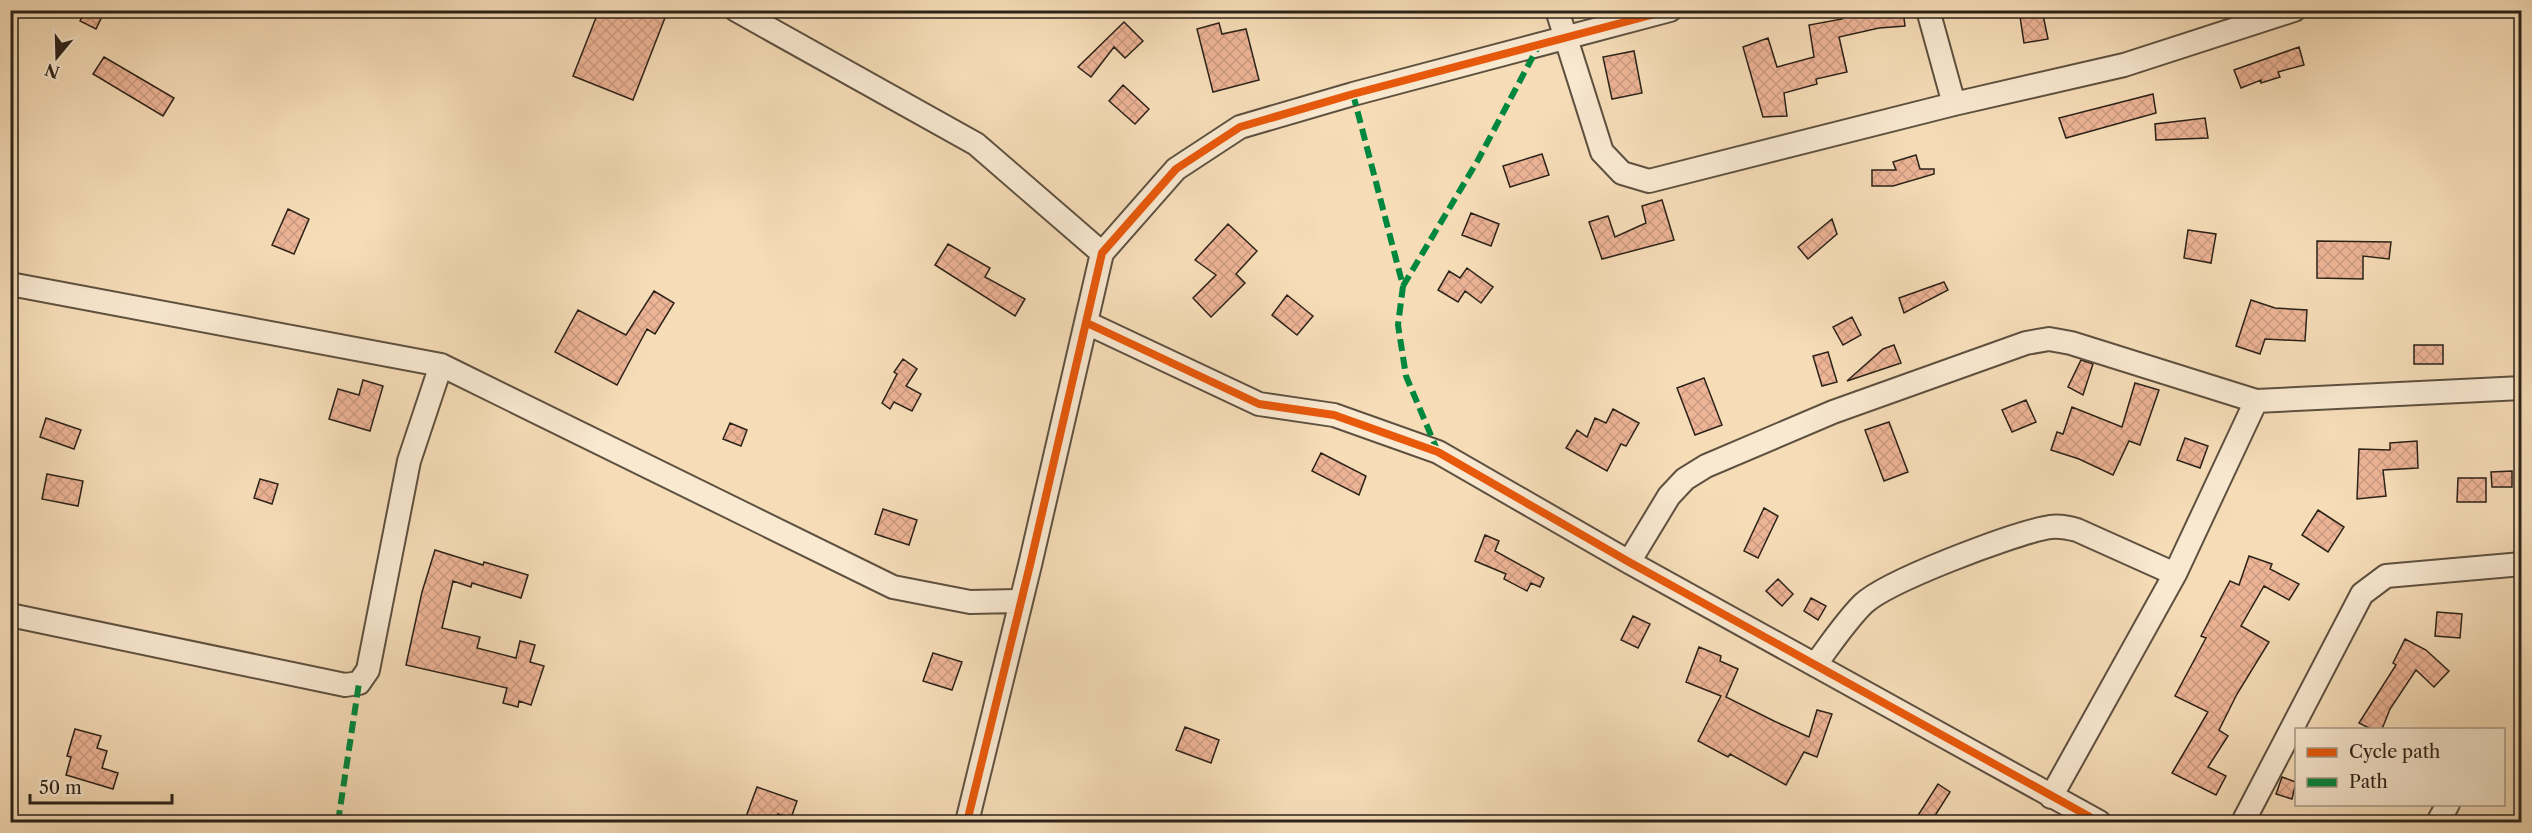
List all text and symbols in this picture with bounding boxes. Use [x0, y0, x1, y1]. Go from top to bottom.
north arrow [27, 27, 87, 87]
text: N [42, 59, 62, 83]
legend [2295, 728, 2505, 806]
text: Cycle path [2349, 741, 2440, 763]
scale bar [30, 767, 172, 805]
text: Path [2349, 771, 2388, 793]
text: 50 m [39, 777, 82, 799]

